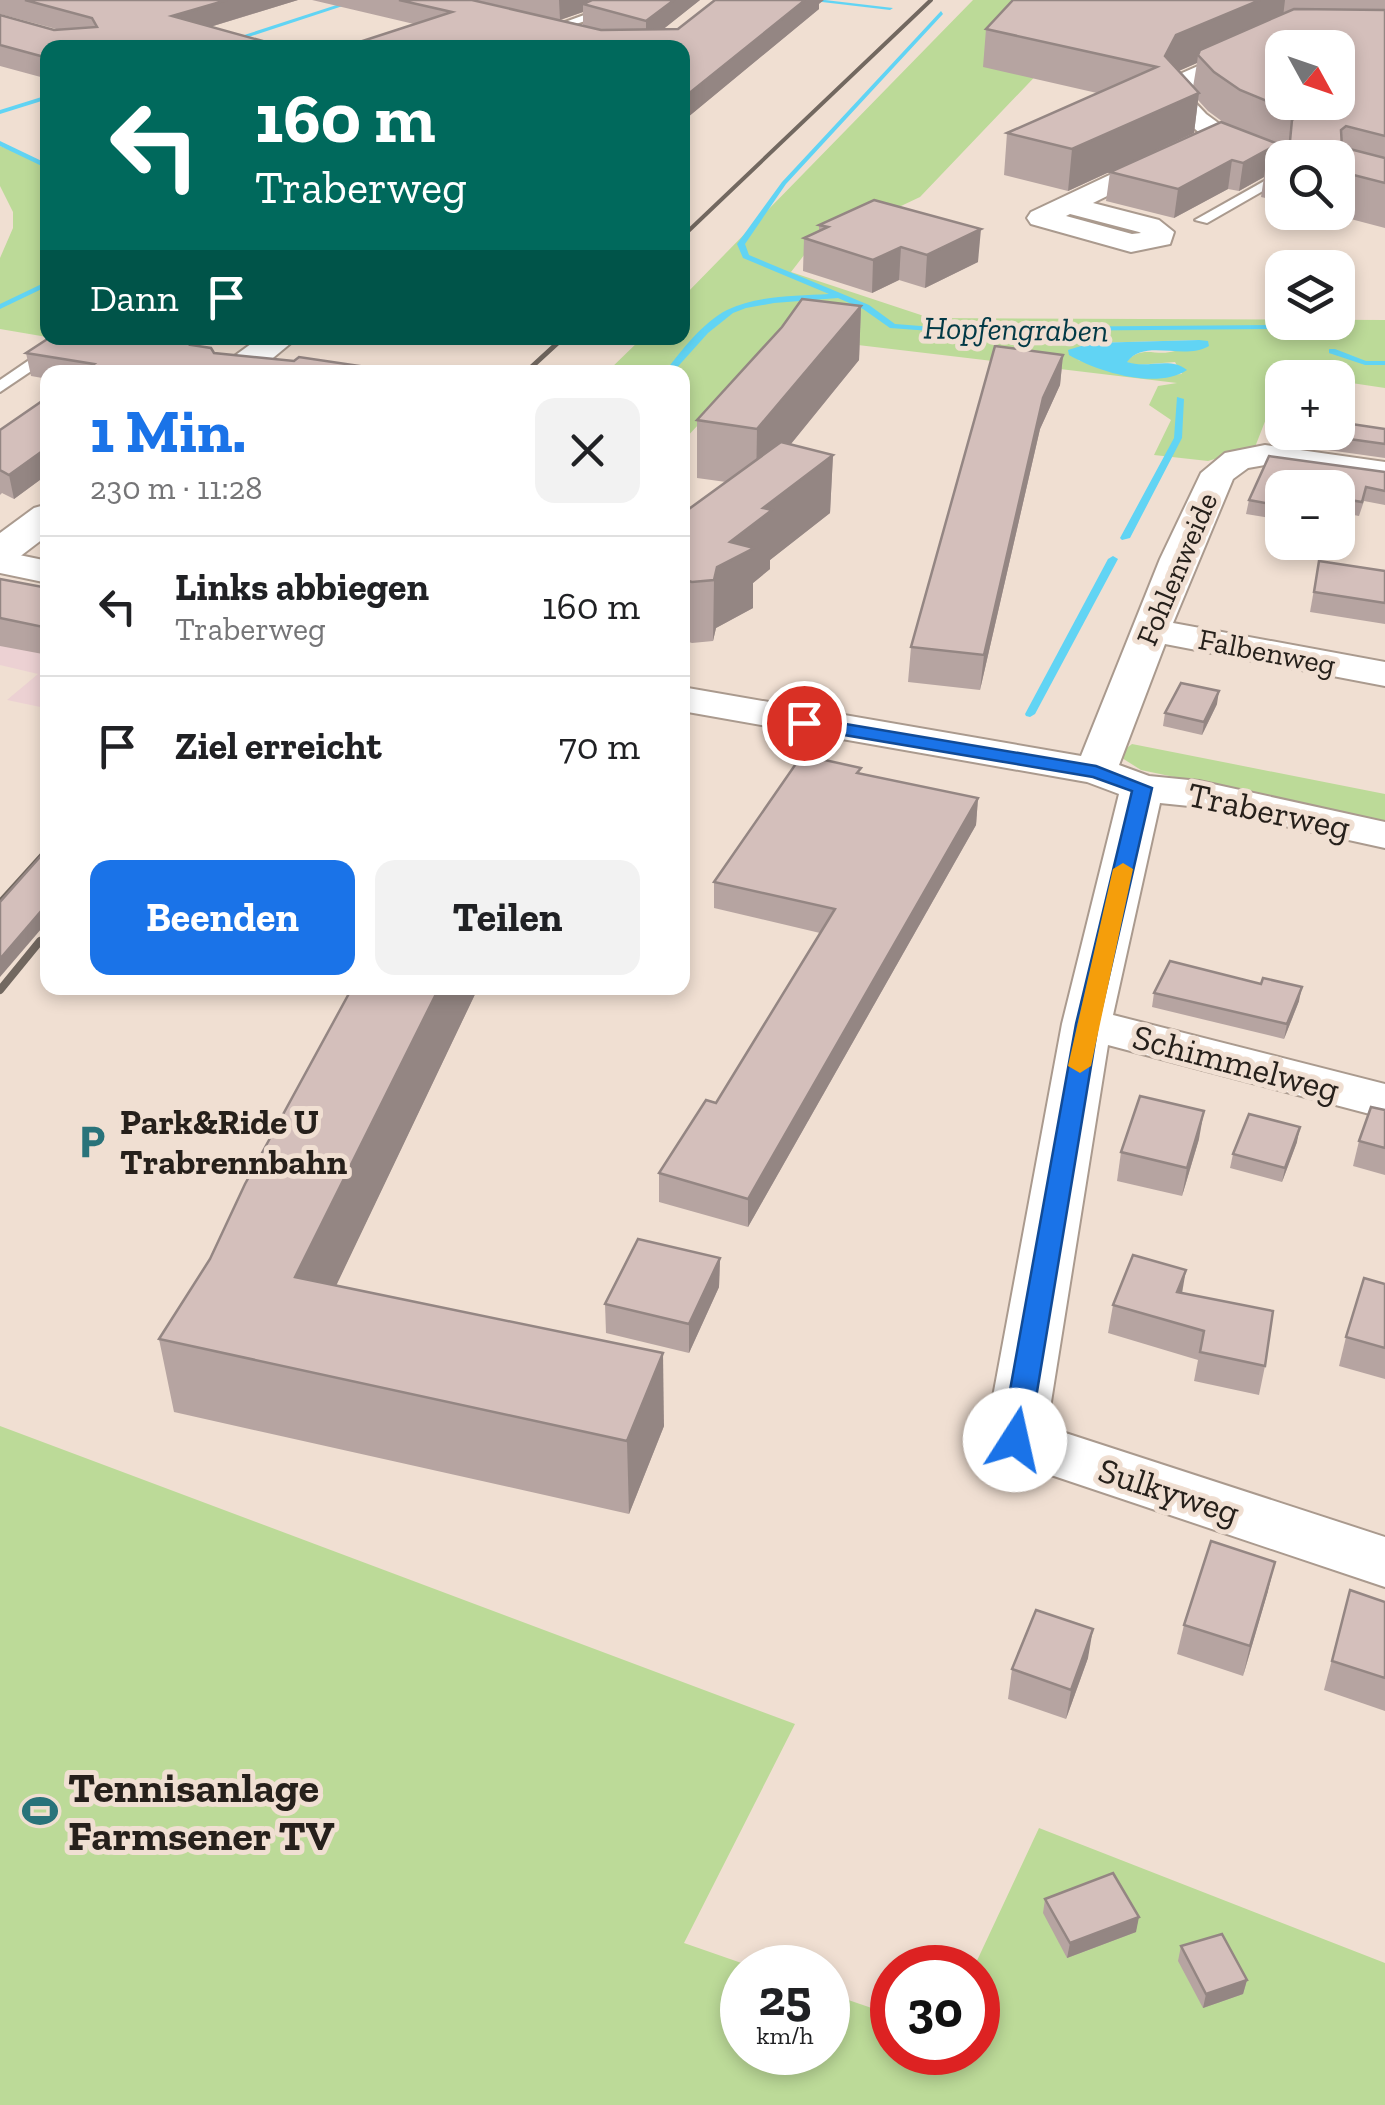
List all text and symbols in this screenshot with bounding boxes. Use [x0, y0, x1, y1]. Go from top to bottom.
north arrow [1265, 30, 1355, 120]
map controls [1265, 30, 1355, 560]
text: 160 m [255, 76, 436, 160]
icon: left [90, 80, 220, 210]
button: search [1265, 140, 1355, 230]
text: Traberweg [255, 161, 467, 215]
button: layers [1265, 250, 1355, 340]
icon: arrive [199, 270, 254, 325]
text: Dann [90, 275, 179, 321]
water label: Hopfengraben [923, 308, 1109, 350]
button: + [1265, 360, 1355, 450]
text: 1 Min. [90, 395, 246, 467]
button: close [535, 398, 640, 503]
text: 230 m · 11:28 [90, 469, 262, 507]
button: − [1265, 470, 1355, 560]
street label: Fohlenweide [1129, 487, 1225, 651]
text: Links abbiegen [175, 564, 429, 610]
icon: left [90, 579, 145, 634]
text: 160 m [542, 583, 640, 629]
text: Traberweg [175, 610, 326, 648]
street label: Falbenweg [1195, 621, 1339, 683]
pin [762, 681, 847, 766]
icon: arrive [777, 696, 832, 751]
icon: arrive [90, 719, 145, 774]
text: Ziel erreicht [175, 723, 382, 769]
text: 70 m [559, 723, 640, 769]
street label: Traberweg [1184, 773, 1354, 849]
button: Beenden [90, 860, 355, 975]
button: Teilen [375, 860, 640, 975]
street label: Schimmelweg [1128, 1015, 1344, 1111]
place label: Park&Ride U Trabrennbahn [120, 1101, 347, 1183]
parking icon: Park&Ride U Trabrennbahn [73, 1123, 111, 1161]
position arrow [963, 1388, 1067, 1492]
street label: Sulkyweg [1093, 1449, 1245, 1533]
place label: Tennisanlage Farmsener TV [68, 1762, 335, 1861]
sports icon: Tennisanlage Farmsener TV [21, 1792, 59, 1830]
speed limit sign: 30 [870, 1945, 1000, 2075]
text: 25 [759, 1968, 811, 2028]
text: km/h [756, 2020, 814, 2050]

